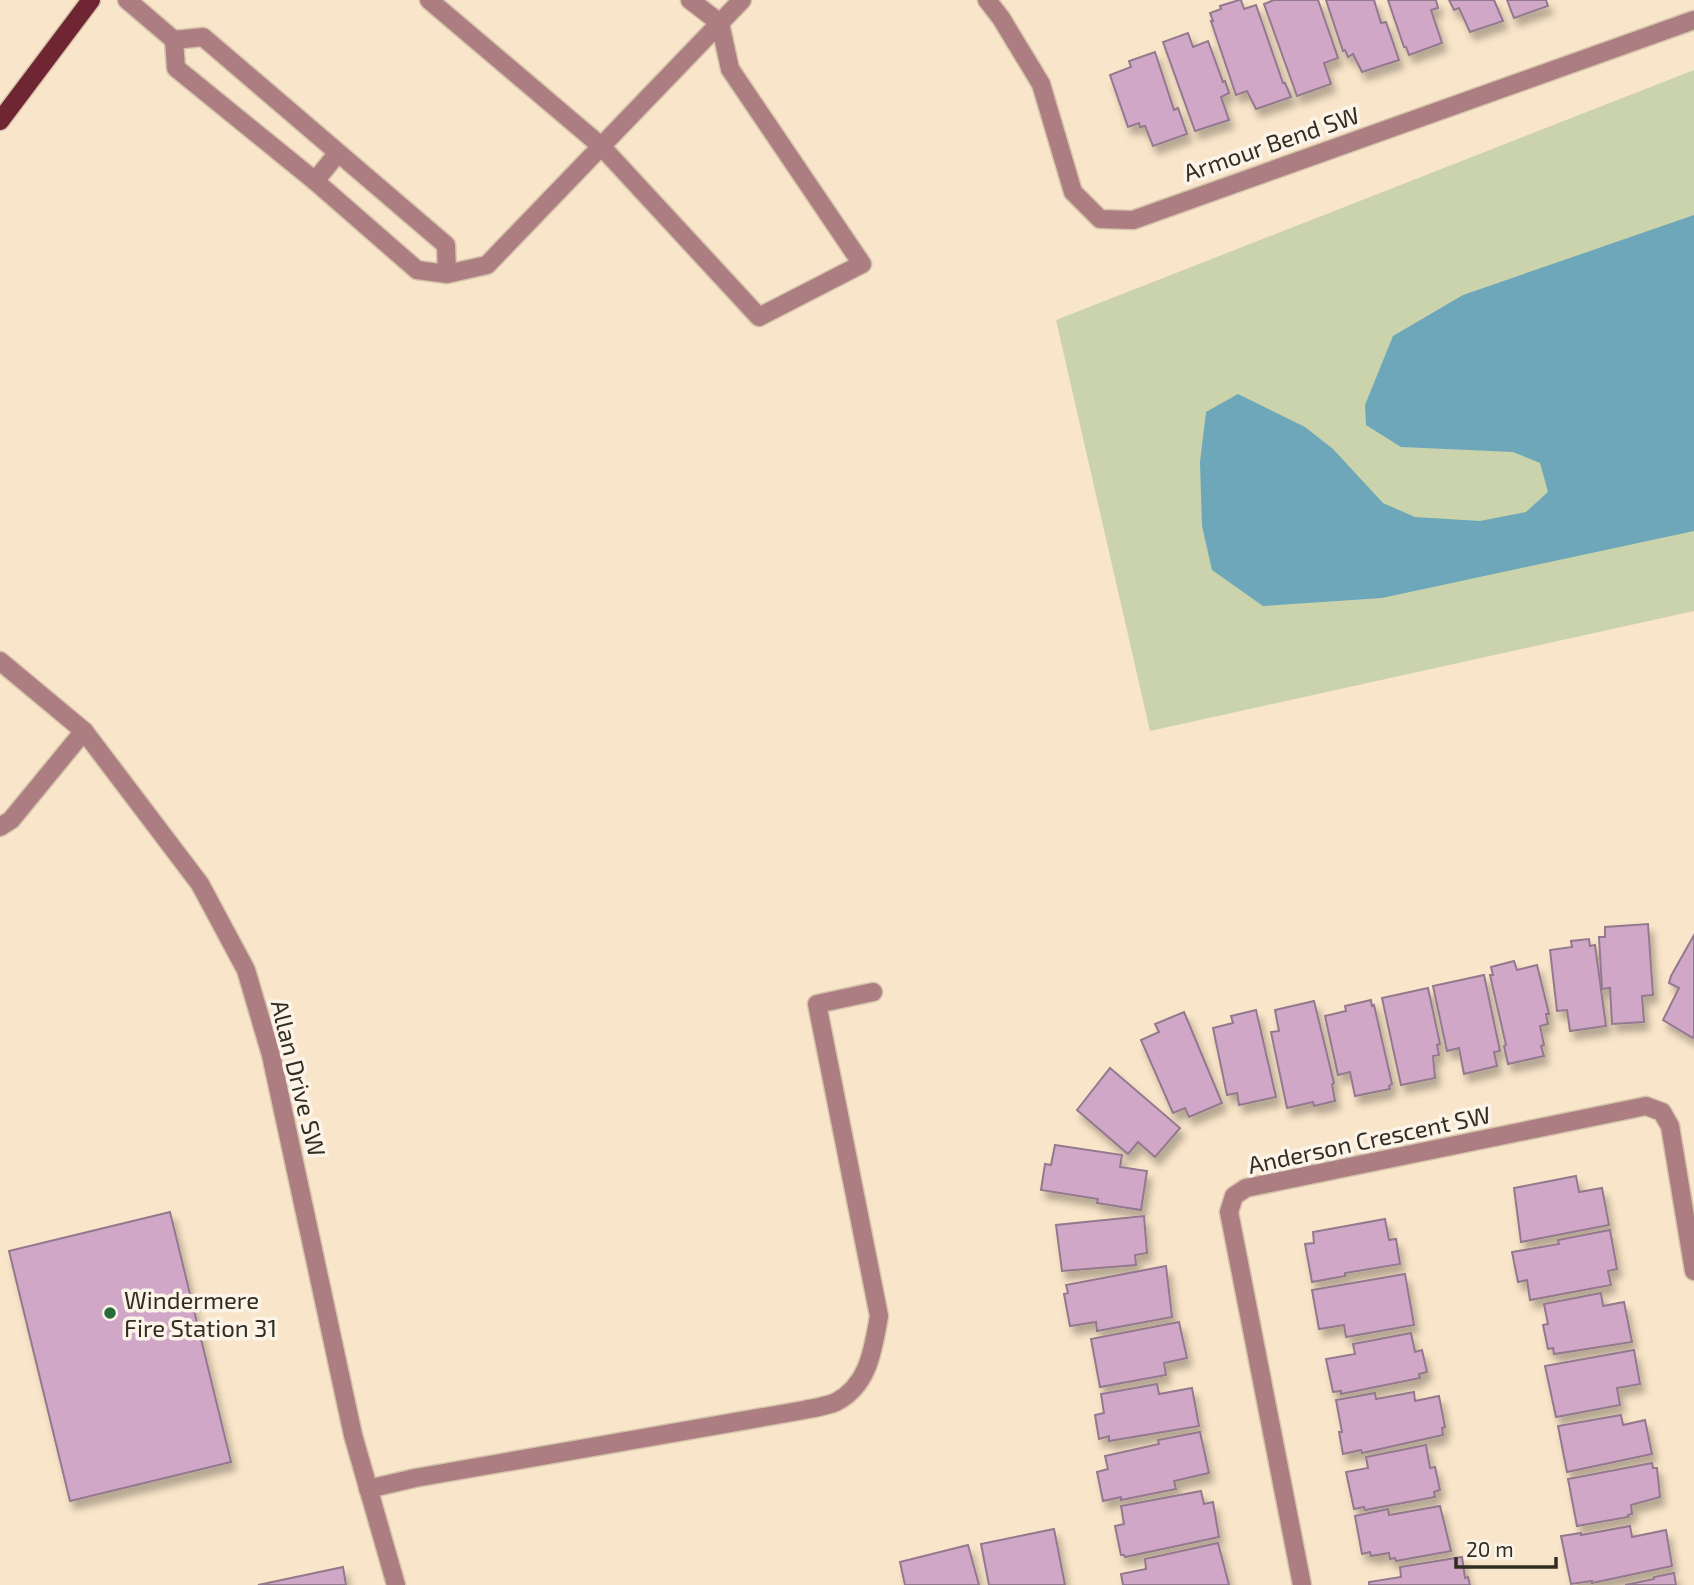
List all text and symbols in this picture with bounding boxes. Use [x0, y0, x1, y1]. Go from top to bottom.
street label: Armour Bend SW [1179, 99, 1363, 187]
street label: Allan Drive SW [266, 997, 333, 1159]
street label: Anderson Crescent SW [1245, 1099, 1493, 1179]
place label: Windermere Fire Station 31 [124, 1285, 277, 1342]
marker: Windermere Fire Station 31 [102, 1305, 118, 1321]
scale bar [1456, 1526, 1556, 1570]
text: 20 m [1466, 1536, 1514, 1561]

